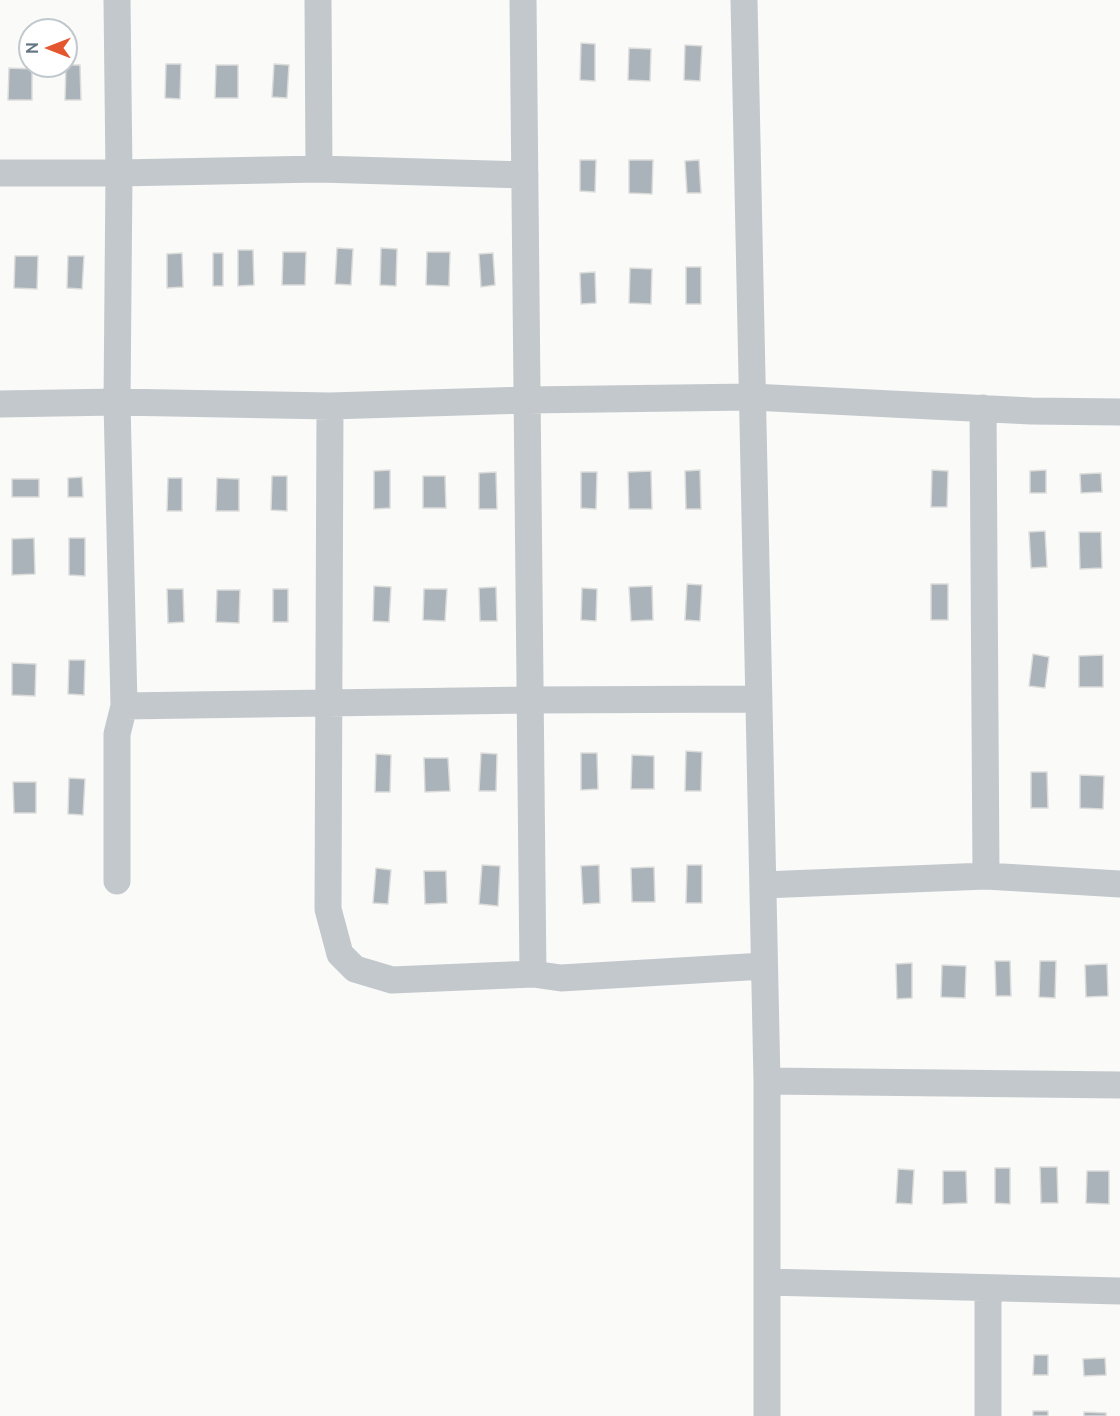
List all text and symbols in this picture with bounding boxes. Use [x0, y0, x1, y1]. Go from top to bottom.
north arrow [18, 18, 78, 78]
text: N [23, 42, 41, 54]

